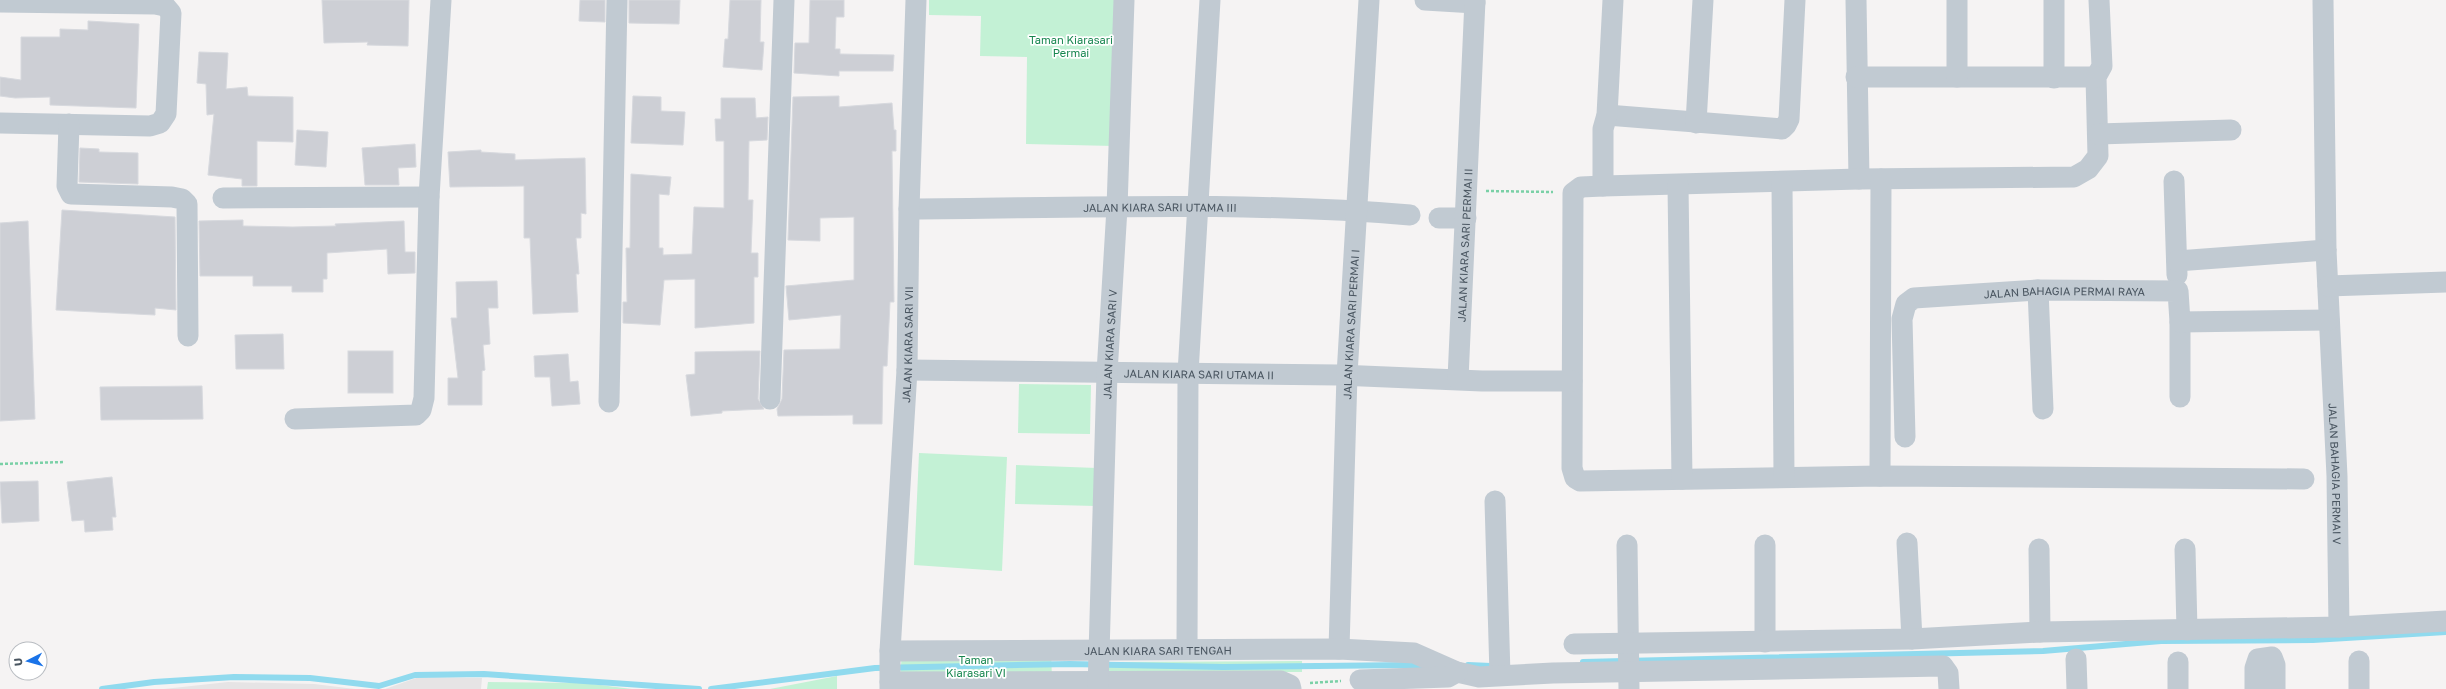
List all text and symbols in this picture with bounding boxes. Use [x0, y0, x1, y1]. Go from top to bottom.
park label: Taman Kiarasari Permai [1029, 33, 1113, 59]
street label: JALAN KIARA SARI PERMAI II [1454, 168, 1474, 322]
street label: JALAN KIARA SARI UTAMA III [1083, 200, 1237, 213]
street label: JALAN KIARA SARI PERMAI I [1340, 249, 1361, 399]
street label: JALAN BAHAGIA PERMAI RAYA [1983, 283, 2145, 300]
street label: JALAN KIARA SARI VII [899, 286, 915, 403]
street label: JALAN KIARA SARI V [1100, 288, 1119, 399]
street label: JALAN KIARA SARI UTAMA II [1124, 366, 1274, 381]
street label: JALAN BAHAGIA PERMAI V [2327, 403, 2344, 545]
north arrow [8, 641, 48, 681]
street label: JALAN KIARA SARI TENGAH [1084, 643, 1232, 657]
park label: Taman Kiarasari VI [946, 653, 1006, 679]
text: U [11, 657, 24, 667]

